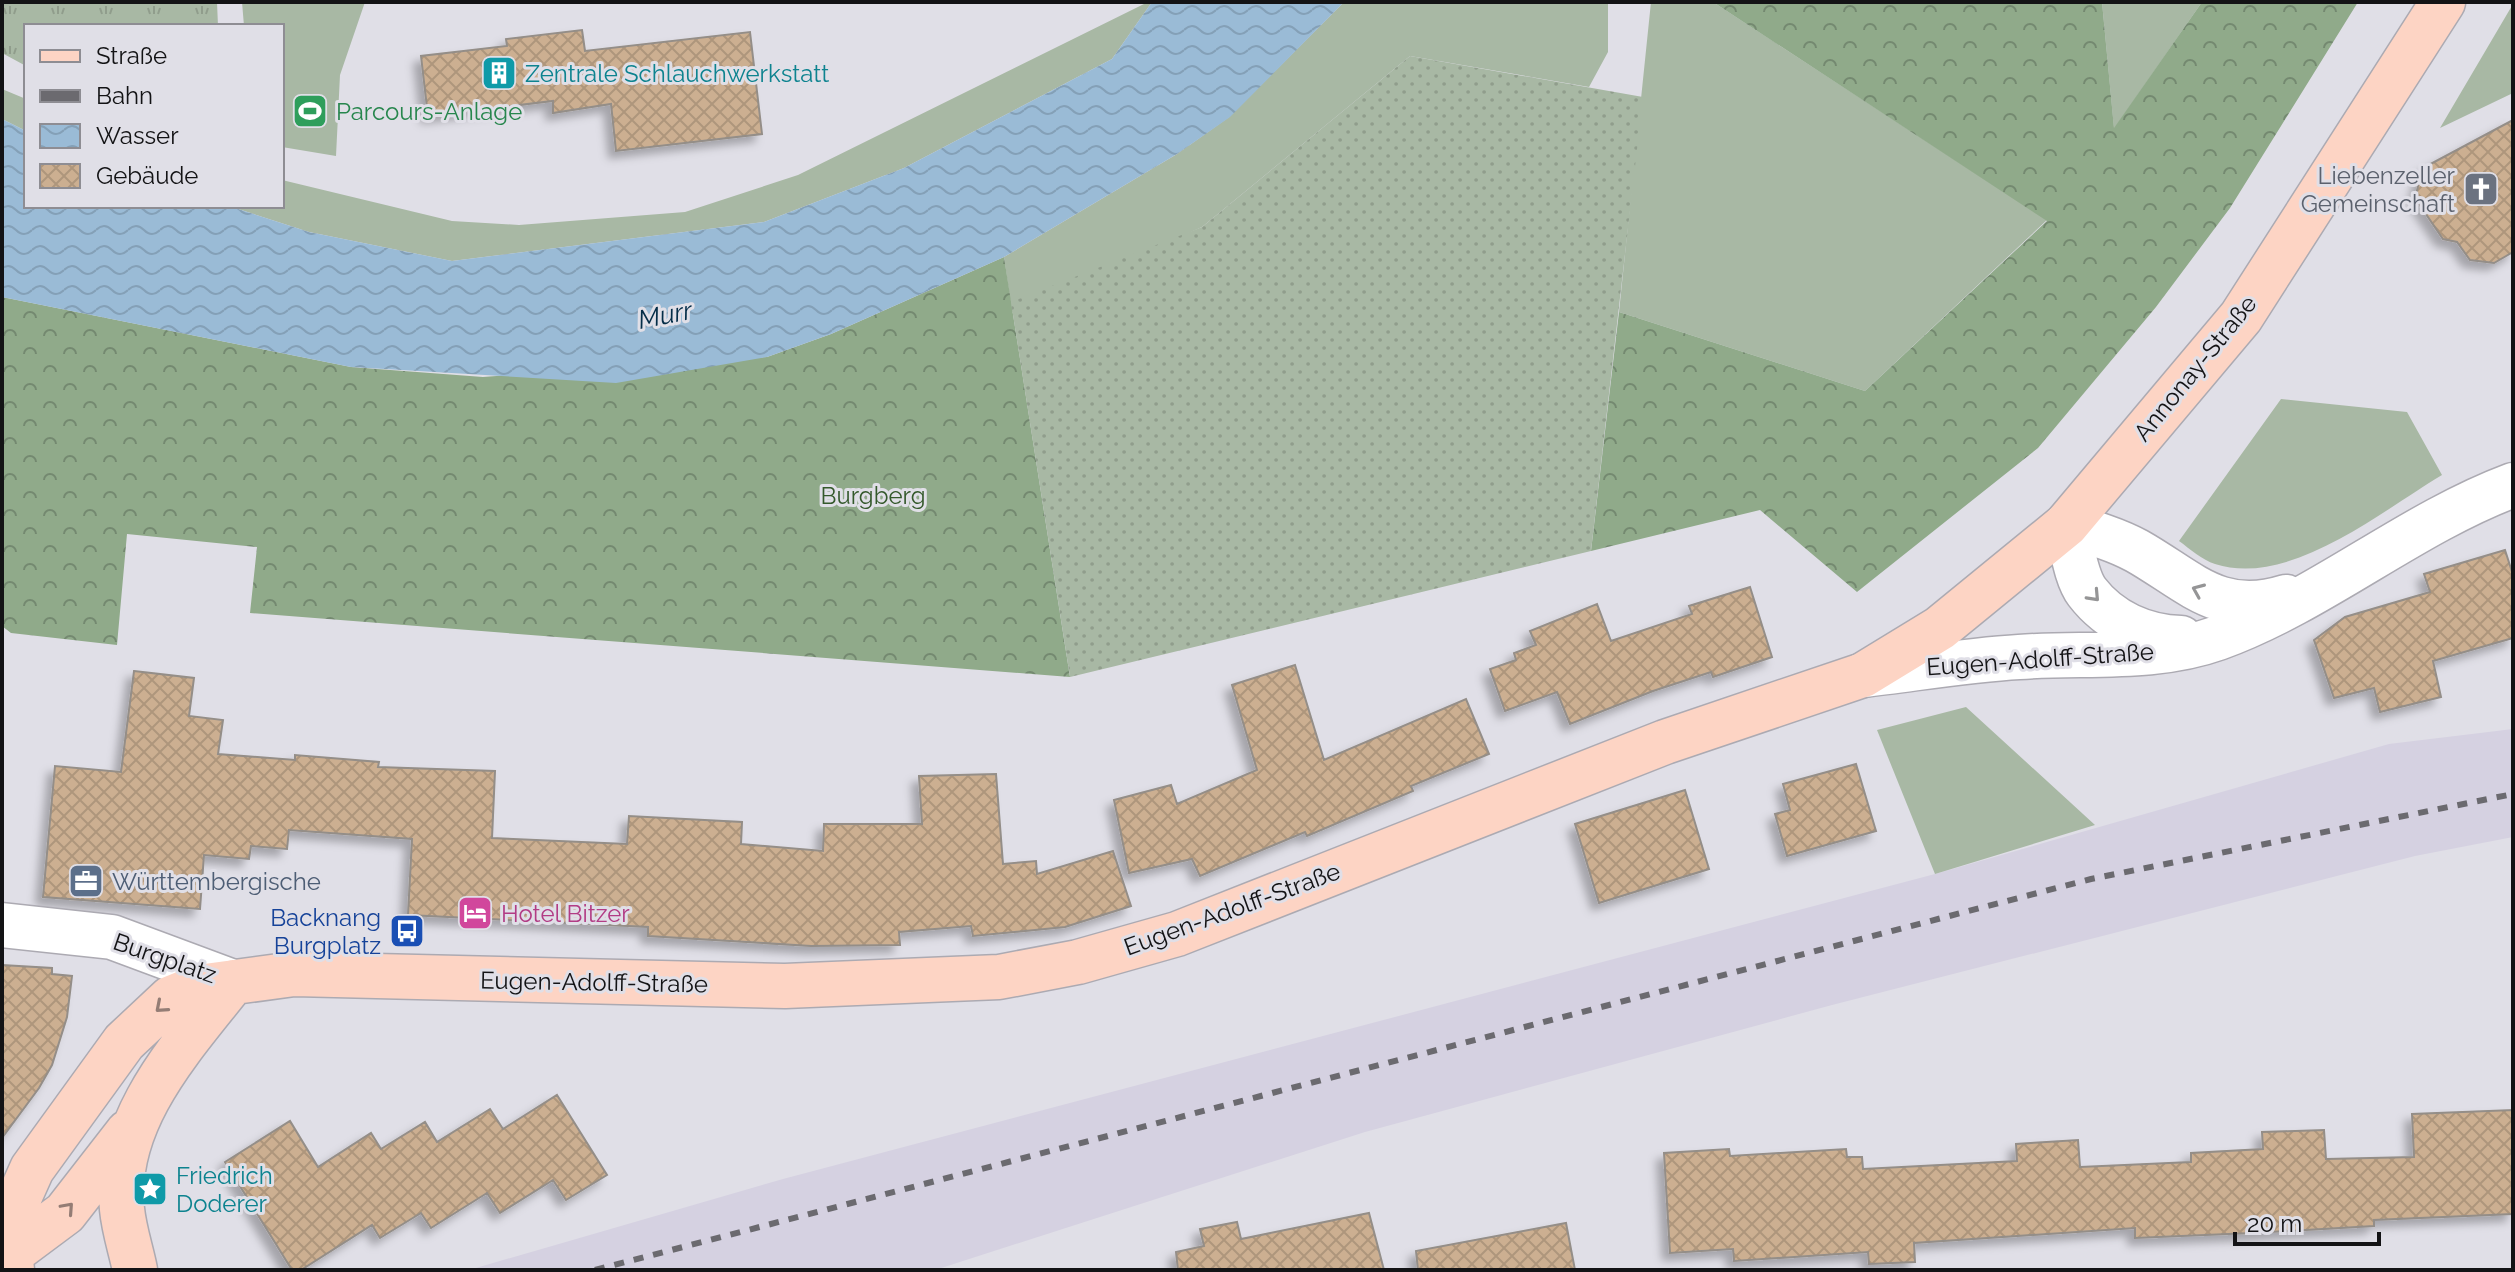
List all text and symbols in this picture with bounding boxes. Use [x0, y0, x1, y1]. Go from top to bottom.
legend [24, 24, 284, 208]
text: Straße [96, 41, 167, 70]
building icon: Zentrale Schlauchwerkstatt [480, 54, 518, 92]
place label: Zentrale Schlauchwerkstatt [525, 59, 829, 88]
text: Bahn [96, 81, 153, 110]
sports icon: Parcours-Anlage [291, 92, 329, 130]
place label: Parcours-Anlage [336, 97, 522, 126]
text: Wasser [96, 121, 179, 150]
text: Gebäude [96, 161, 198, 190]
place label: Liebenzeller Gemeinschaft [2301, 161, 2456, 218]
church icon: Liebenzeller Gemeinschaft [2462, 170, 2500, 208]
street label: Annonay-Straße [2127, 289, 2263, 447]
water label: Murr [635, 295, 696, 335]
park label: Burgberg [821, 481, 925, 510]
one-way arrow [2191, 583, 2206, 599]
one-way arrow [2085, 587, 2099, 601]
street label: Eugen-Adolff-Straße [1925, 637, 2155, 681]
street label: Eugen-Adolff-Straße [1120, 856, 1344, 962]
office icon: Württembergische [67, 862, 105, 900]
place label: Württembergische [112, 867, 321, 896]
hotel icon: Hotel Bitzer [456, 894, 494, 932]
place label: Hotel Bitzer [501, 899, 630, 928]
place label: Backnang Burgplatz [270, 903, 381, 960]
bus stop icon: Backnang Burgplatz [388, 912, 426, 950]
street label: Burgplatz [110, 927, 220, 989]
street label: Eugen-Adolff-Straße [480, 966, 708, 998]
one-way arrow [156, 997, 170, 1012]
place label: Friedrich Doderer [176, 1161, 273, 1218]
place icon: Friedrich Doderer [131, 1170, 169, 1208]
scale bar [2235, 1196, 2379, 1246]
one-way arrow [58, 1203, 73, 1217]
text: 20 m [2247, 1209, 2302, 1238]

